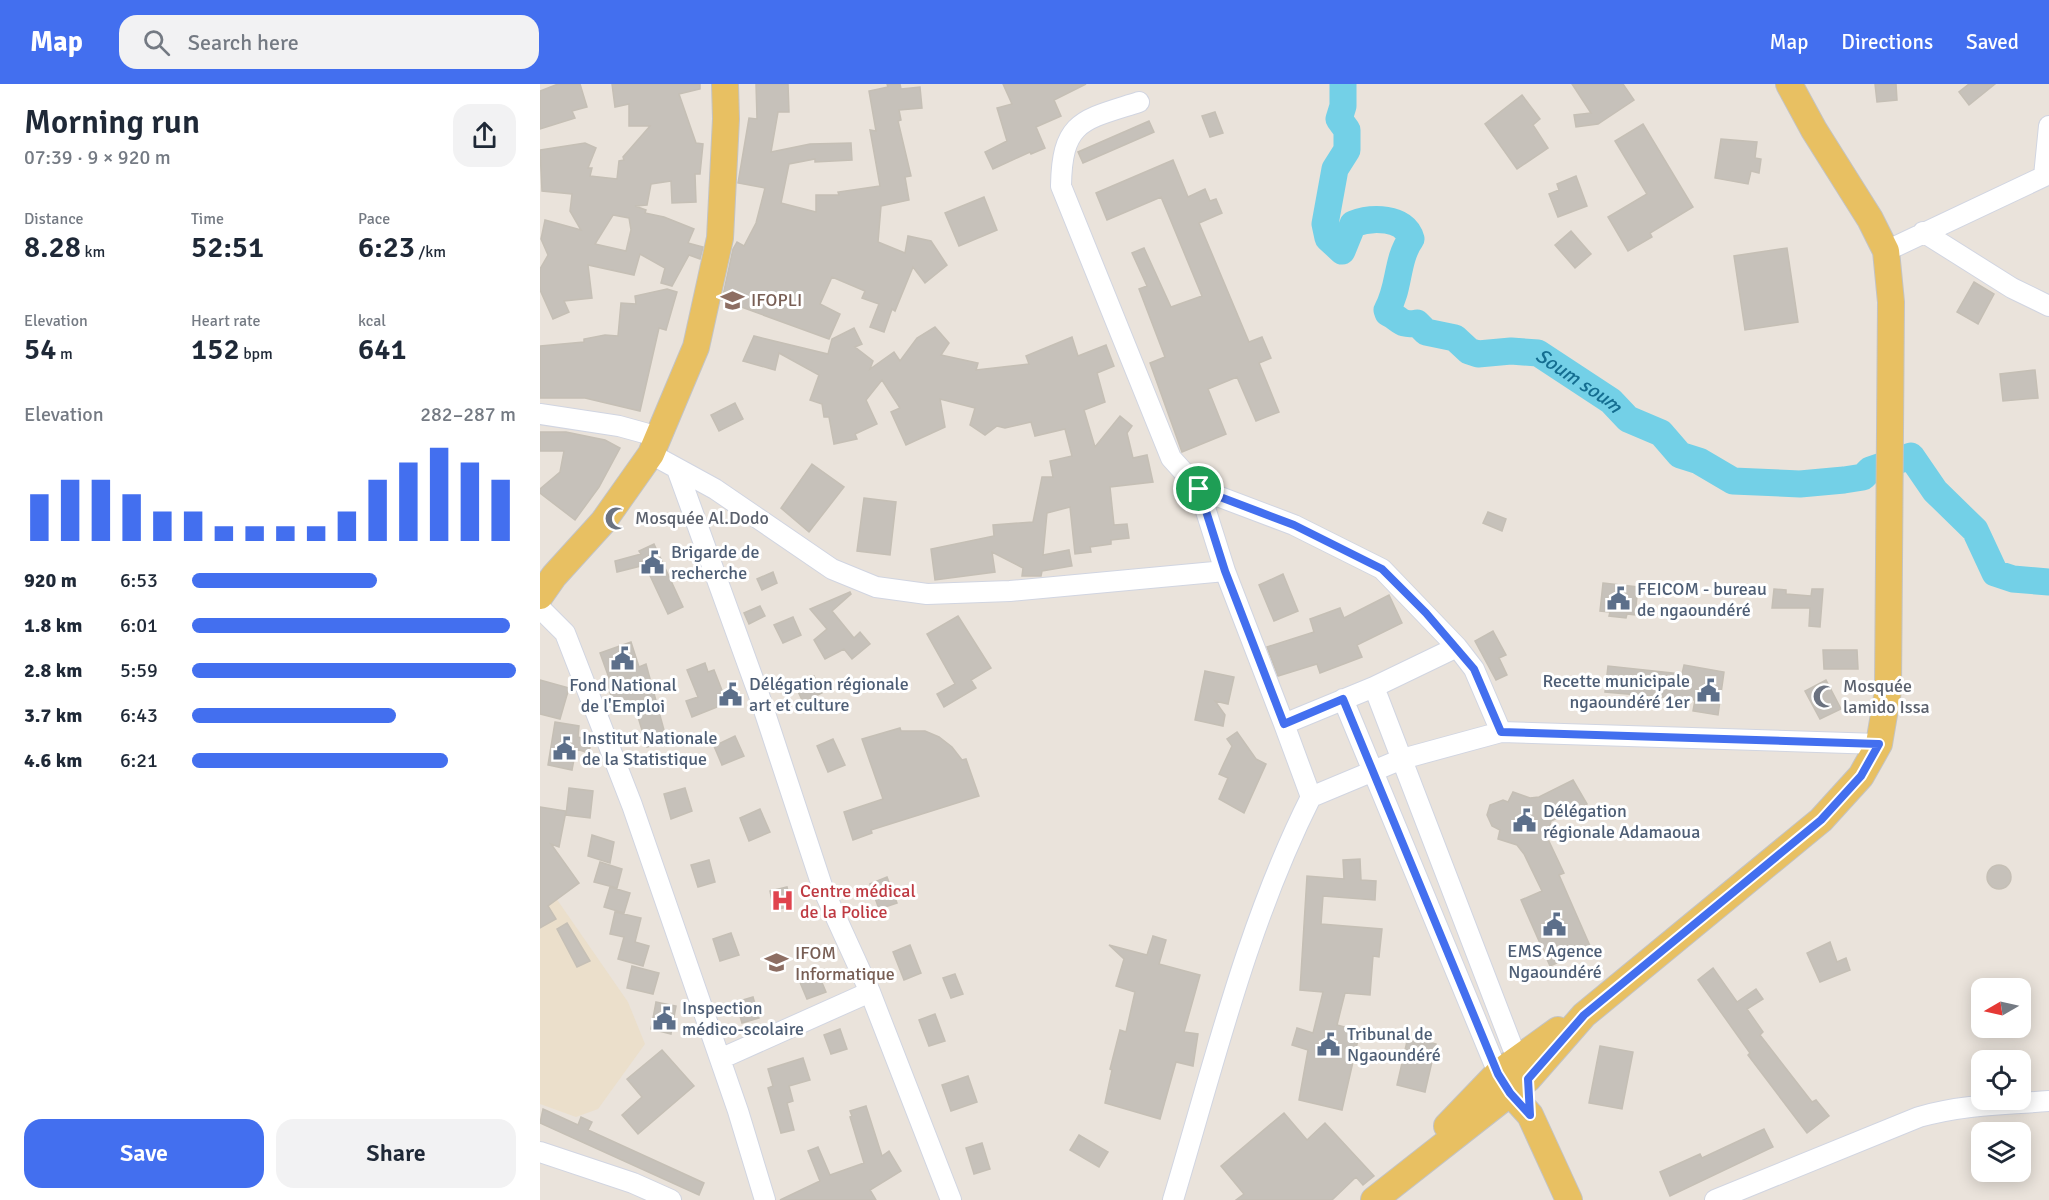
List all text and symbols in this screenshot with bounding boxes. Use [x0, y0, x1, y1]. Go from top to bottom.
search box [119, 15, 539, 69]
text: Map [30, 25, 83, 59]
icon: search [140, 26, 173, 59]
text: Search here [188, 29, 299, 56]
text: Map [1770, 29, 1808, 55]
text: Directions [1841, 29, 1933, 55]
text: Saved [1966, 29, 2019, 55]
text: Morning run [24, 102, 200, 143]
button: share [453, 104, 516, 167]
text: 07:39 · 9 × 920 m [24, 145, 171, 170]
text: Distance [24, 209, 84, 229]
text: Time [191, 209, 224, 229]
text: Pace [358, 209, 390, 229]
text: 8.28 [24, 229, 81, 266]
text: 52:51 [191, 229, 264, 266]
text: 6:23 [358, 229, 415, 266]
text: km [81, 242, 105, 262]
text: /km [415, 242, 446, 262]
school or university icon: IFOPLI [720, 287, 746, 313]
place label: IFOPLI [751, 289, 802, 311]
text: Elevation [24, 311, 88, 331]
text: Heart rate [191, 311, 260, 331]
text: kcal [358, 311, 386, 331]
text: 54 [24, 331, 56, 368]
text: 152 [191, 331, 240, 368]
text: 641 [358, 331, 407, 368]
water label: Soum soum [1531, 343, 1629, 419]
text: m [56, 344, 73, 364]
text: bpm [240, 344, 273, 364]
text: Elevation [24, 402, 104, 427]
text: 282–287 m [420, 402, 516, 427]
pin [1173, 463, 1224, 514]
icon: arrive [1182, 472, 1215, 505]
mosque icon: Mosquée Al.Dodo [604, 505, 630, 531]
place label: Mosquée Al.Dodo [635, 507, 769, 529]
place label: Brigarde de recherche [671, 541, 760, 584]
public building icon: Brigarde de recherche [640, 549, 666, 575]
text: 920 m [24, 568, 77, 593]
text: 6:53 [120, 568, 158, 593]
place label: FEICOM - bureau de ngaoundéré [1637, 578, 1767, 621]
public building icon: FEICOM - bureau de ngaoundéré [1606, 586, 1632, 612]
text: 1.8 km [24, 613, 82, 638]
text: 6:01 [120, 613, 158, 638]
public building icon: Fond National de l'Emploi [610, 646, 636, 672]
text: 2.8 km [24, 658, 82, 683]
text: 5:59 [120, 658, 158, 683]
place label: Recette municipale ngaoundéré 1er [1542, 670, 1690, 713]
place label: Délégation régionale art et culture [749, 673, 909, 716]
place label: Fond National de l'Emploi [569, 674, 677, 717]
place label: Mosquée lamido Issa [1843, 675, 1930, 718]
public building icon: Recette municipale ngaoundéré 1er [1695, 678, 1721, 704]
public building icon: Délégation régionale art et culture [718, 681, 744, 707]
mosque icon: Mosquée lamido Issa [1812, 683, 1838, 709]
text: 3.7 km [24, 703, 82, 728]
text: 6:43 [120, 703, 158, 728]
place label: Institut Nationale de la Statistique [582, 727, 718, 770]
public building icon: Institut Nationale de la Statistique [551, 735, 577, 761]
text: 4.6 km [24, 748, 82, 773]
text: 6:21 [120, 748, 158, 773]
place label: Délégation régionale Adamaoua [1543, 800, 1700, 843]
public building icon: Délégation régionale Adamaoua [1512, 808, 1538, 834]
place label: Centre médical de la Police [800, 880, 916, 923]
hospital icon: Centre médical de la Police [769, 888, 795, 914]
public building icon: EMS Agence Ngaoundéré [1542, 912, 1568, 938]
place label: EMS Agence Ngaoundéré [1507, 940, 1603, 983]
place label: IFOM Informatique [795, 942, 895, 985]
school or university icon: IFOM Informatique [764, 950, 790, 976]
north arrow [1971, 978, 2031, 1038]
map controls [1971, 978, 2031, 1182]
place label: Inspection médico-scolaire [682, 997, 804, 1040]
public building icon: Inspection médico-scolaire [651, 1005, 677, 1031]
place label: Tribunal de Ngaoundéré [1347, 1023, 1441, 1066]
public building icon: Tribunal de Ngaoundéré [1316, 1031, 1342, 1057]
button: locate [1971, 1050, 2031, 1110]
button: Save [24, 1119, 264, 1188]
button: Share [276, 1119, 516, 1188]
button: layers [1971, 1122, 2031, 1182]

